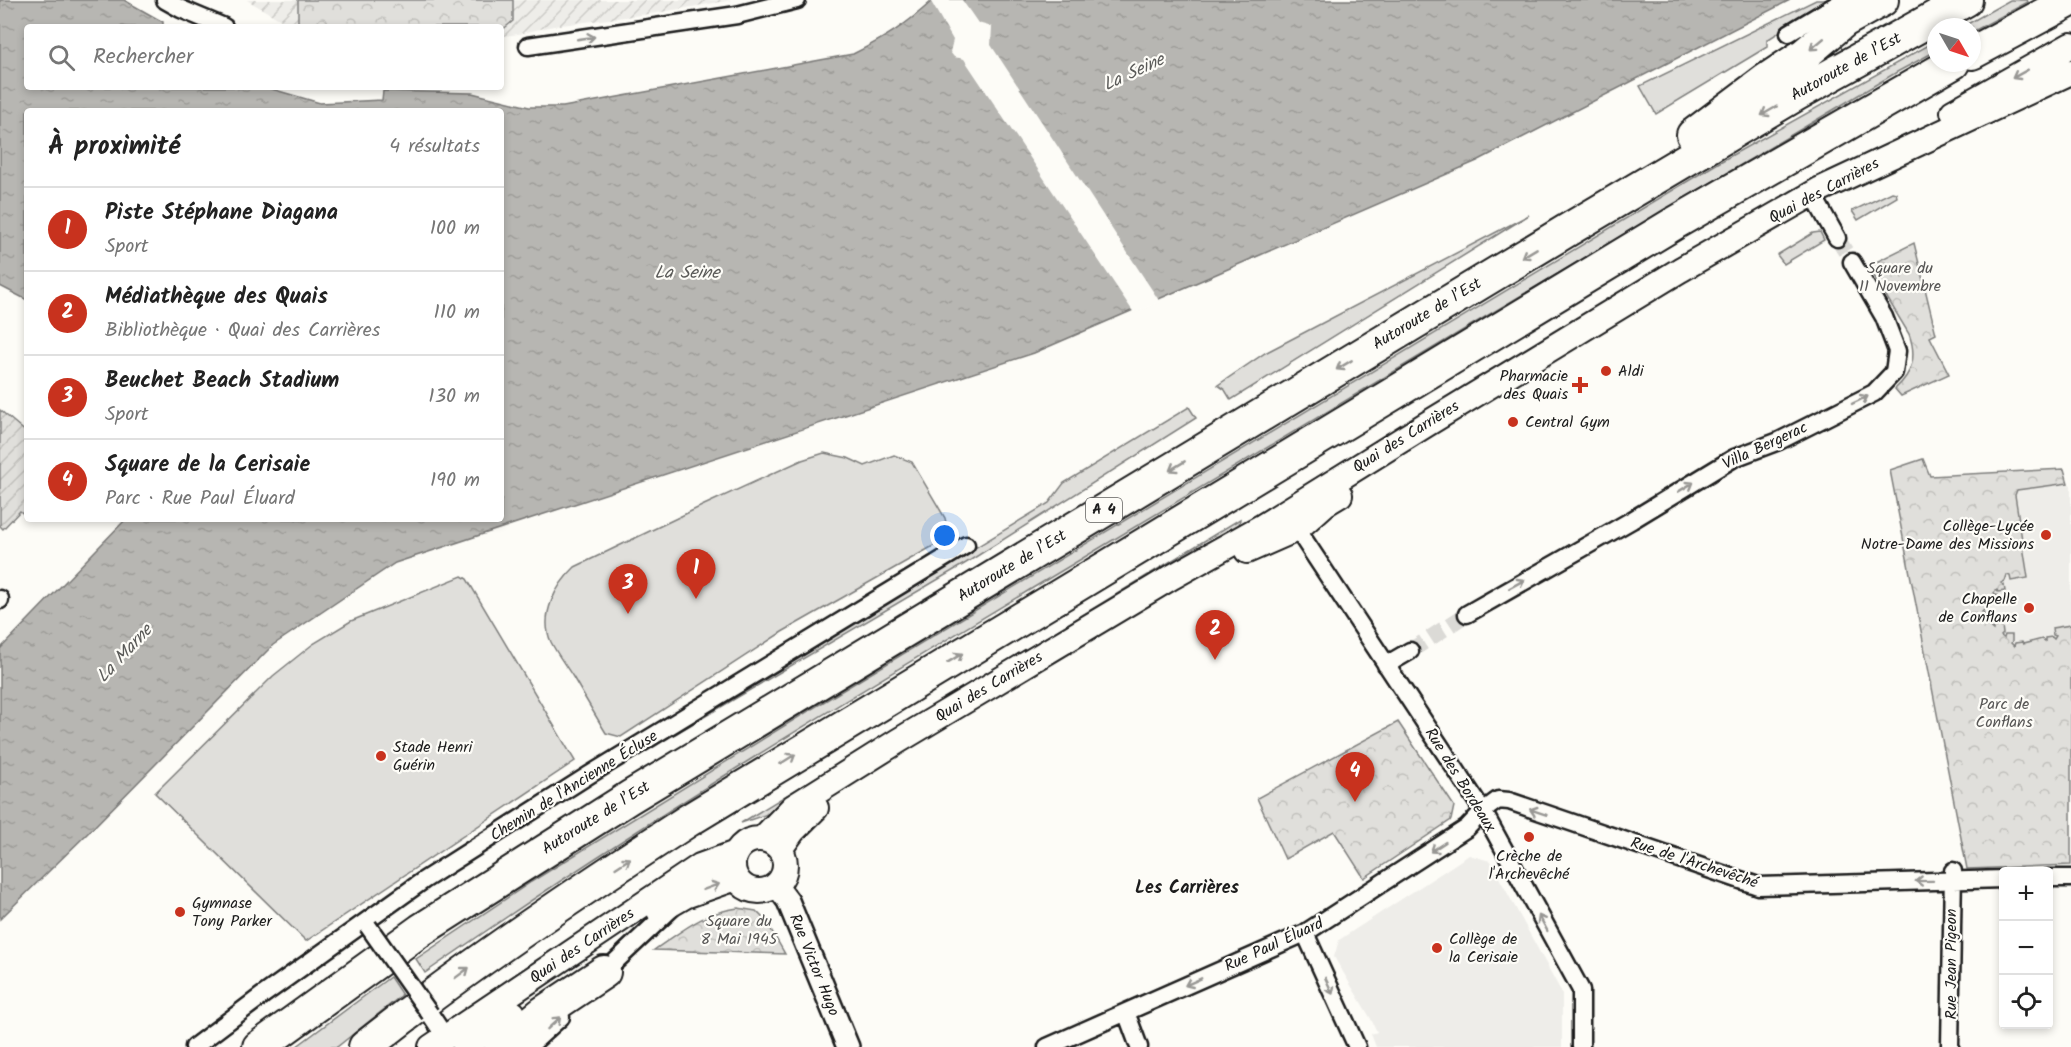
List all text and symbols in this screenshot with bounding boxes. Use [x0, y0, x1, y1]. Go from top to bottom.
north arrow [1927, 18, 1981, 72]
search box [24, 24, 504, 90]
street label: Autoroute de l’Est [1786, 26, 1907, 108]
one-way arrow [576, 32, 596, 43]
one-way arrow [1810, 37, 1825, 51]
text: Rechercher [93, 40, 193, 75]
icon: search [45, 41, 78, 74]
water label: La Seine [1098, 45, 1171, 100]
one-way arrow [2012, 68, 2029, 80]
one-way arrow [1761, 105, 1778, 117]
text: À proximité [48, 126, 180, 168]
text: 4 résultats [389, 131, 480, 163]
street label: Quai des Carrières [1764, 151, 1884, 231]
text: Piste Stéphane Diagana [105, 196, 338, 231]
text: 1 [64, 213, 71, 245]
text: 100 m [430, 213, 480, 245]
text: Sport [105, 231, 149, 263]
one-way arrow [1521, 247, 1538, 259]
park label: Square du 11 Novembre [1859, 256, 1941, 299]
water label: La Seine [654, 259, 721, 288]
street label: Autoroute de l’Est [1368, 271, 1487, 356]
text: Médiathèque des Quais [105, 280, 328, 315]
text: 2 [62, 297, 73, 329]
text: 110 m [434, 297, 480, 329]
text: Bibliothèque · Quai des Carrières [105, 315, 380, 347]
one-way arrow [1336, 359, 1353, 371]
place label: Aldi [1618, 359, 1645, 384]
text: Beuchet Beach Stadium [105, 364, 339, 399]
place label: Pharmacie des Quais [1500, 364, 1568, 407]
marker: Aldi [1599, 364, 1613, 378]
marker: Pharmacie des Quais [1573, 378, 1587, 392]
text: 3 [62, 381, 73, 413]
text: 130 m [428, 381, 480, 413]
street label: Quai des Carrières [1348, 394, 1464, 480]
one-way arrow [1851, 394, 1869, 406]
text: Sport [105, 399, 149, 431]
place label: Central Gym [1525, 410, 1610, 435]
marker: Central Gym [1506, 415, 1520, 429]
street label: Villa Bergerac [1718, 415, 1812, 477]
text: Square de la Cerisaie [105, 448, 310, 483]
one-way arrow [1169, 460, 1186, 472]
text: 4 [62, 465, 73, 497]
text: 190 m [430, 465, 480, 497]
one-way arrow [1677, 481, 1694, 493]
text: Parc · Rue Paul Éluard [105, 483, 295, 515]
road number: A 4 [1086, 498, 1122, 522]
place label: Collège-Lycée Notre-Dame des Missions [1861, 514, 2034, 557]
your location [930, 521, 959, 550]
street label: Autoroute de l’Est [953, 523, 1072, 608]
marker: Collège-Lycée Notre-Dame des Missions [2039, 528, 2053, 542]
pin: 1 [676, 550, 716, 599]
pin: 3 [608, 564, 648, 614]
one-way arrow [1508, 578, 1525, 590]
place label: Chapelle de Conflans [1939, 587, 2017, 630]
marker: Chapelle de Conflans [2022, 601, 2036, 615]
pin: 2 [1196, 610, 1234, 660]
water label: La Marne [90, 616, 161, 690]
street label: Quai des Carrières [930, 645, 1048, 729]
one-way arrow [946, 652, 963, 664]
park label: Parc de Conflans [1976, 692, 2033, 735]
street label: Rue des Bordeaux [1418, 723, 1503, 838]
street label: Chemin de l'Ancienne Écluse [485, 724, 663, 848]
place label: Stade Henri Guérin [393, 735, 474, 778]
marker: Stade Henri Guérin [374, 749, 388, 763]
pin: 4 [1336, 752, 1374, 802]
one-way arrow [779, 753, 796, 765]
street label: Autoroute de l’Est [537, 774, 656, 861]
one-way arrow [1529, 805, 1548, 816]
marker: Crèche de l'Archevêché [1522, 830, 1536, 844]
street label: Rue de l'Archevêché [1627, 831, 1762, 896]
one-way arrow [1429, 841, 1446, 854]
place label: Crèche de l'Archevêché [1489, 844, 1570, 887]
one-way arrow [614, 857, 631, 869]
map controls [1999, 867, 2053, 1029]
button: + [1999, 867, 2053, 921]
district label: Les Carrières [1135, 874, 1240, 903]
one-way arrow [1915, 876, 1935, 887]
one-way arrow [701, 881, 719, 892]
place label: Gymnase Tony Parker [192, 891, 273, 934]
street label: Quai des Carrières [524, 901, 640, 990]
marker: Gymnase Tony Parker [173, 905, 187, 919]
park label: Square du 8 Mai 1945 [701, 909, 779, 952]
street label: Rue Jean Pigeon [1939, 909, 1964, 1019]
street label: Rue Victor Hugo [782, 910, 846, 1020]
street label: Rue Paul Éluard [1220, 911, 1329, 979]
one-way arrow [1537, 914, 1548, 932]
button: − [1999, 921, 2053, 975]
place label: Collège de la Cerisaie [1449, 927, 1518, 970]
marker: Collège de la Cerisaie [1430, 941, 1444, 955]
one-way arrow [454, 967, 470, 980]
button: locate [1999, 975, 2053, 1029]
one-way arrow [1185, 977, 1203, 988]
one-way arrow [1323, 977, 1335, 995]
one-way arrow [547, 1016, 562, 1030]

